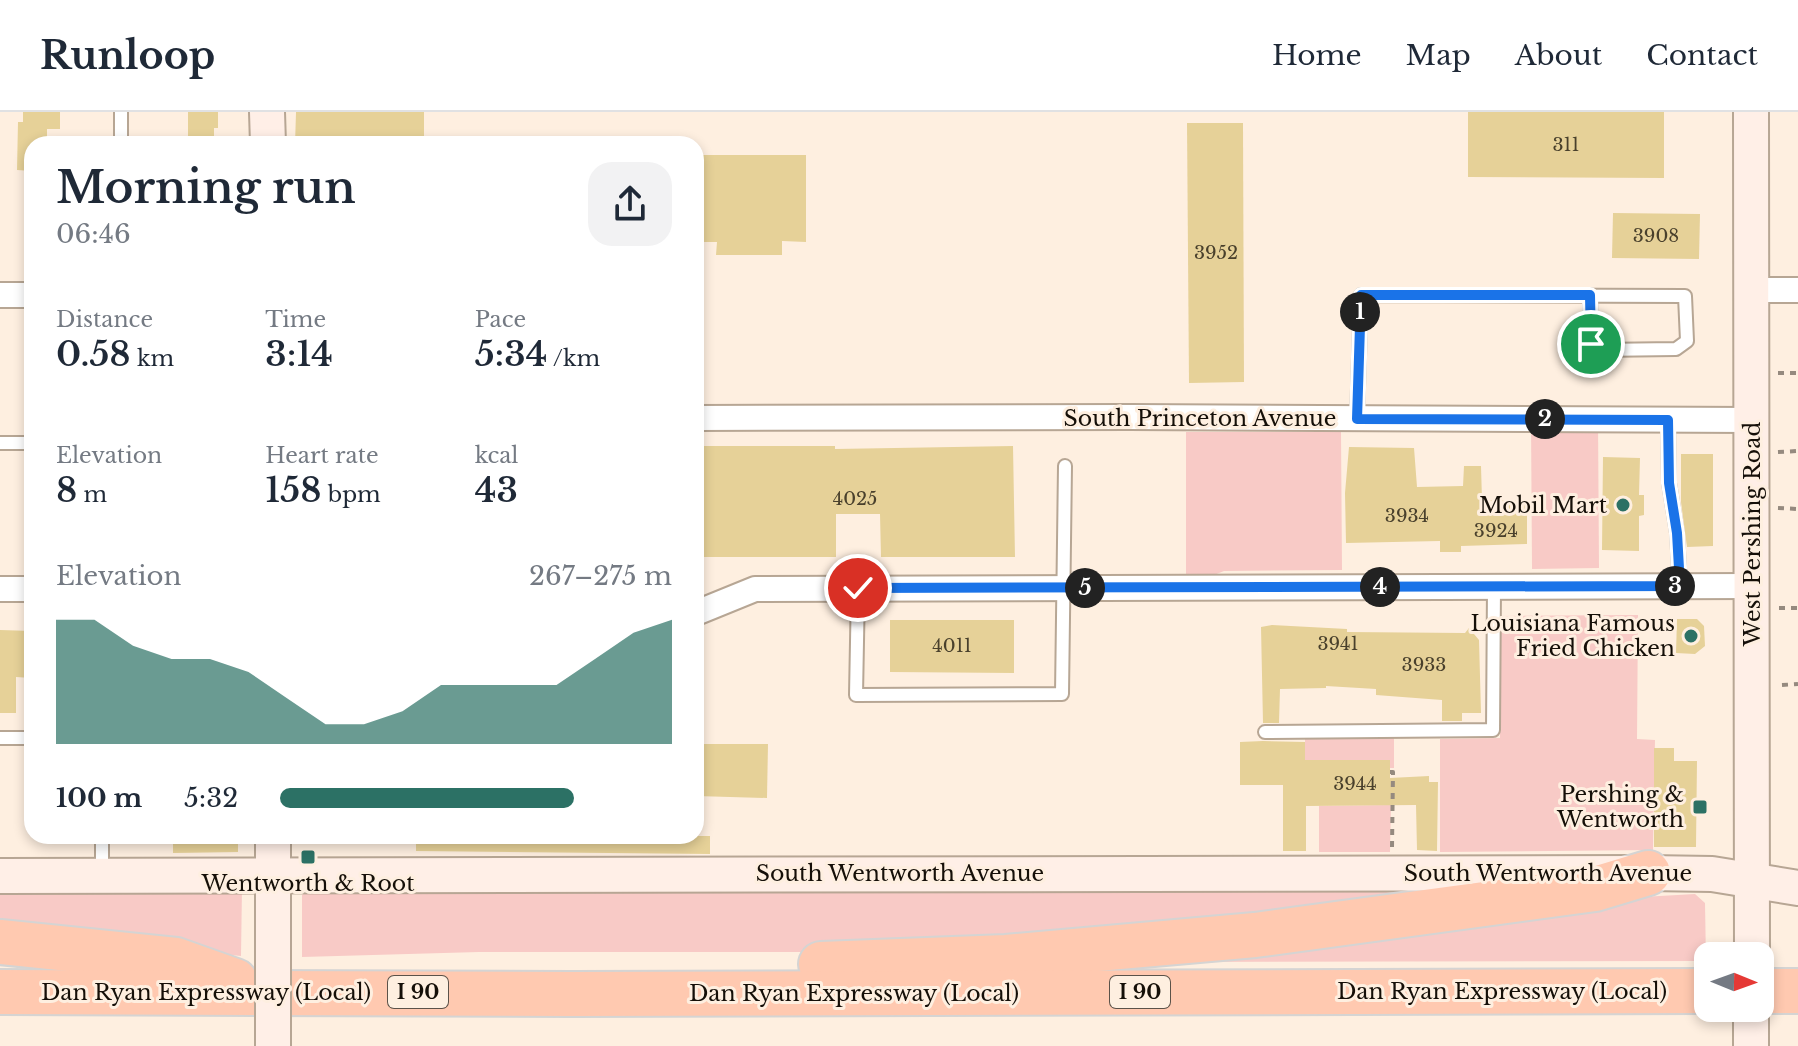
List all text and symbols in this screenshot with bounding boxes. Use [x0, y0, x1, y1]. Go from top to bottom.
text: Runloop [40, 32, 215, 79]
text: Home [1272, 38, 1362, 73]
text: Map [1406, 38, 1471, 73]
text: About [1515, 38, 1602, 73]
text: Contact [1646, 38, 1758, 73]
house number: 311 [1552, 134, 1580, 156]
text: Morning run [56, 160, 356, 215]
button: share [588, 162, 672, 246]
text: 06:46 [56, 218, 131, 250]
house number: 3908 [1633, 225, 1679, 247]
house number: 3952 [1194, 242, 1238, 264]
pin: 1 [1340, 292, 1380, 332]
text: 1 [1355, 298, 1365, 325]
text: Distance [56, 306, 153, 333]
text: Time [265, 306, 326, 333]
text: Pace [475, 306, 526, 333]
pin [1557, 310, 1625, 378]
icon: arrive [1569, 322, 1613, 366]
text: 0.58 [56, 333, 131, 375]
text: 3:14 [265, 333, 333, 375]
text: 5:34 [475, 333, 547, 375]
text: km [131, 345, 174, 372]
text: /km [547, 345, 600, 372]
pin: 2 [1525, 399, 1565, 439]
street label: South Princeton Avenue [1064, 405, 1336, 432]
text: 2 [1538, 405, 1552, 432]
street label: West Pershing Road [1739, 422, 1766, 647]
text: Elevation [56, 442, 162, 469]
text: Heart rate [265, 442, 379, 469]
text: kcal [475, 442, 519, 469]
text: 8 [56, 469, 77, 511]
text: 158 [265, 469, 321, 511]
text: 43 [475, 469, 518, 511]
text: m [77, 481, 107, 508]
text: bpm [321, 481, 381, 508]
house number: 4025 [833, 488, 877, 510]
place label: Mobil Mart [1479, 492, 1608, 519]
marker: Mobil Mart [1614, 496, 1632, 514]
house number: 3934 [1385, 505, 1429, 527]
house number: 3924 [1474, 520, 1518, 542]
pin [824, 554, 892, 622]
text: Elevation [56, 560, 182, 592]
text: 267–275 m [529, 560, 672, 592]
icon: check [836, 566, 880, 610]
pin: 3 [1655, 566, 1695, 606]
pin: 4 [1360, 567, 1400, 607]
pin: 5 [1065, 568, 1105, 608]
text: 3 [1668, 572, 1682, 599]
text: 4 [1373, 573, 1387, 600]
text: 5 [1078, 574, 1092, 601]
place label: Louisiana Famous Fried Chicken [1470, 610, 1675, 662]
marker: Louisiana Famous Fried Chicken [1682, 627, 1700, 645]
house number: 3941 [1317, 633, 1359, 655]
house number: 4011 [932, 635, 972, 657]
house number: 3933 [1402, 654, 1446, 676]
house number: 3944 [1333, 773, 1377, 795]
place label: Pershing & Wentworth [1556, 781, 1684, 833]
text: 100 m [56, 782, 142, 814]
text: 5:32 [184, 782, 238, 814]
marker: Pershing & Wentworth [1691, 798, 1709, 816]
marker: Wentworth & Root [299, 848, 317, 866]
street label: South Wentworth Avenue [756, 860, 1044, 887]
street label: South Wentworth Avenue [1404, 860, 1692, 887]
place label: Wentworth & Root [200, 870, 415, 897]
north arrow [1694, 942, 1774, 1022]
map controls [1694, 942, 1774, 1022]
road number: I 90 [388, 976, 448, 1008]
road number: I 90 [1110, 976, 1170, 1008]
street label: Dan Ryan Expressway (Local) [1337, 978, 1667, 1005]
street label: Dan Ryan Expressway (Local) [41, 979, 371, 1006]
street label: Dan Ryan Expressway (Local) [689, 980, 1019, 1007]

